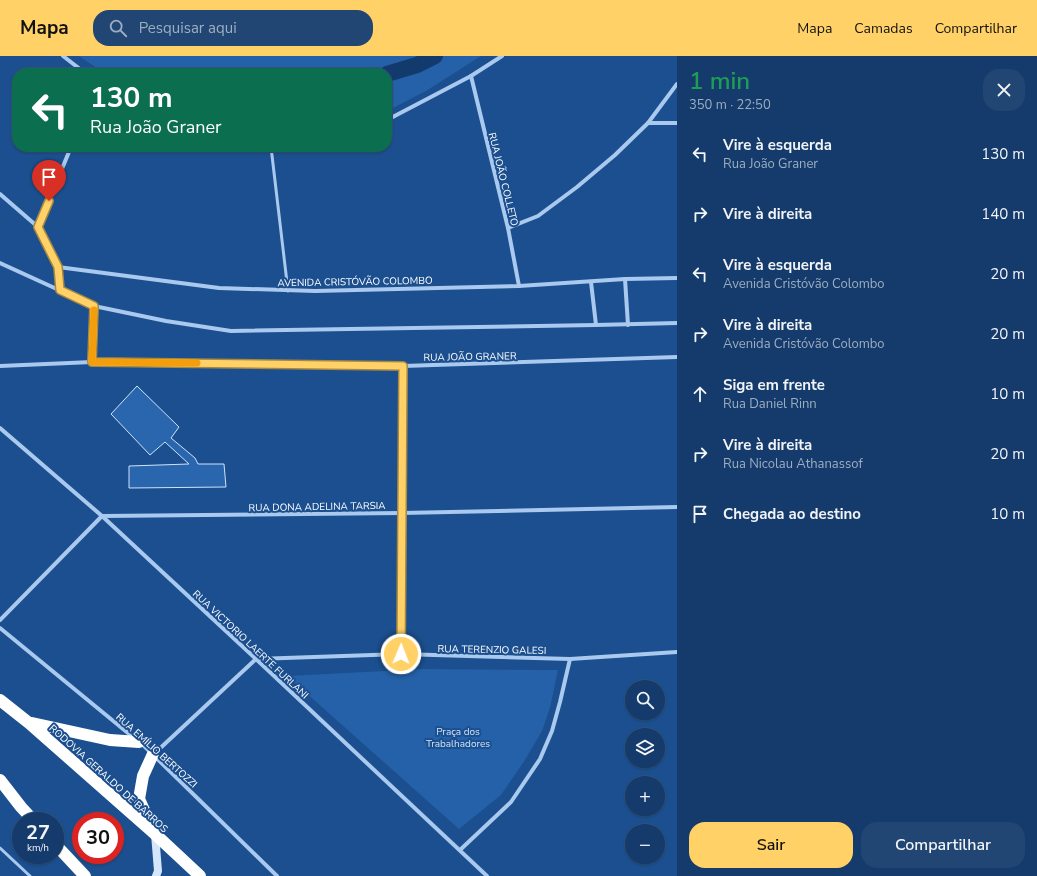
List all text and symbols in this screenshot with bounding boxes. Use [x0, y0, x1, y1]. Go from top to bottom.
search box [93, 10, 373, 46]
text: Mapa [20, 15, 69, 41]
icon: search [107, 17, 129, 39]
text: Pesquisar aqui [139, 18, 237, 38]
text: Mapa [797, 19, 832, 38]
text: Camadas [854, 19, 913, 38]
text: Compartilhar [935, 19, 1017, 38]
text: 1 min [689, 65, 750, 97]
button: close [983, 69, 1025, 111]
text: 130 m [90, 79, 173, 117]
icon: left [24, 84, 76, 136]
text: 350 m · 22:50 [689, 96, 771, 114]
text: Rua João Graner [90, 115, 222, 139]
street label: RUA JOÃO COLLETO [485, 131, 522, 228]
text: Vire à esquerda [723, 135, 832, 155]
icon: left [689, 143, 711, 165]
text: 130 m [981, 144, 1025, 164]
text: Rua João Graner [723, 155, 818, 173]
pin [32, 160, 66, 201]
icon: arrive [38, 166, 60, 188]
icon: right [689, 203, 711, 225]
text: Vire à direita [723, 204, 812, 224]
text: 140 m [981, 204, 1025, 224]
text: Vire à esquerda [723, 255, 832, 275]
icon: left [689, 263, 711, 285]
text: 20 m [990, 264, 1025, 284]
street label: AVENIDA CRISTÓVÃO COLOMBO [277, 274, 433, 290]
text: Avenida Cristóvão Colombo [723, 275, 885, 293]
text: Vire à direita [723, 315, 812, 335]
icon: right [689, 323, 711, 345]
text: 20 m [990, 324, 1025, 344]
text: Avenida Cristóvão Colombo [723, 335, 885, 353]
street label: RUA JOÃO GRANER [423, 349, 517, 365]
text: Siga em frente [723, 375, 825, 395]
icon: ahead [689, 383, 711, 405]
text: 10 m [990, 384, 1025, 404]
text: Rua Daniel Rinn [723, 395, 817, 413]
text: Vire à direita [723, 435, 812, 455]
icon: right [689, 443, 711, 465]
text: 20 m [990, 444, 1025, 464]
text: Rua Nicolau Athanassof [723, 455, 863, 473]
street label: RUA DONA ADELINA TARSIA [248, 499, 386, 515]
icon: arrive [689, 503, 711, 525]
text: Chegada ao destino [723, 504, 861, 524]
text: 10 m [990, 504, 1025, 524]
street label: RUA VICTORIO LAERTE FURLANI [189, 587, 311, 702]
position arrow [380, 633, 422, 675]
street label: RUA TERENZIO GALESI [438, 642, 546, 658]
map controls [625, 680, 665, 864]
button: search [625, 680, 665, 720]
street label: RUA EMÍLIO BERTOZZI [112, 710, 200, 791]
street label: RODOVIA GERALDO DE BARROS [46, 722, 171, 836]
park label: Praça dos Trabalhadores [426, 725, 490, 751]
button: layers [625, 728, 665, 768]
button: + [625, 776, 665, 816]
speed limit sign: 30 [72, 812, 124, 864]
text: 27 [26, 819, 50, 846]
button: Sair [689, 822, 853, 868]
button: Compartilhar [861, 822, 1025, 868]
button: − [625, 824, 665, 864]
text: km/h [27, 841, 49, 855]

